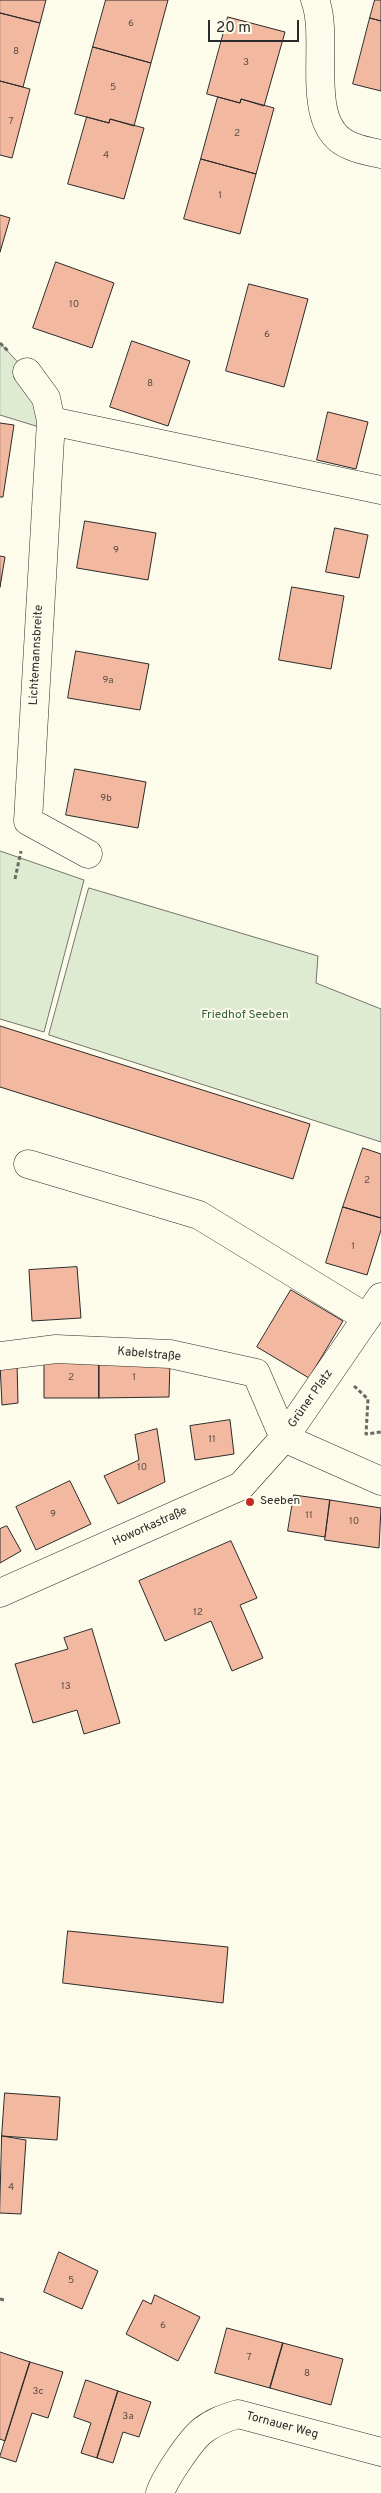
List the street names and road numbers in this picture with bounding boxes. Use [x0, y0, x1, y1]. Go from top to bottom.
street label: Lichtemannsbreite [27, 604, 47, 706]
street label: Kabelstraße [117, 1345, 181, 1365]
street label: Grüner Platz [286, 1367, 336, 1431]
street label: Howorkastraße [110, 1504, 190, 1550]
street label: Tornauer Weg [244, 2409, 320, 2443]

